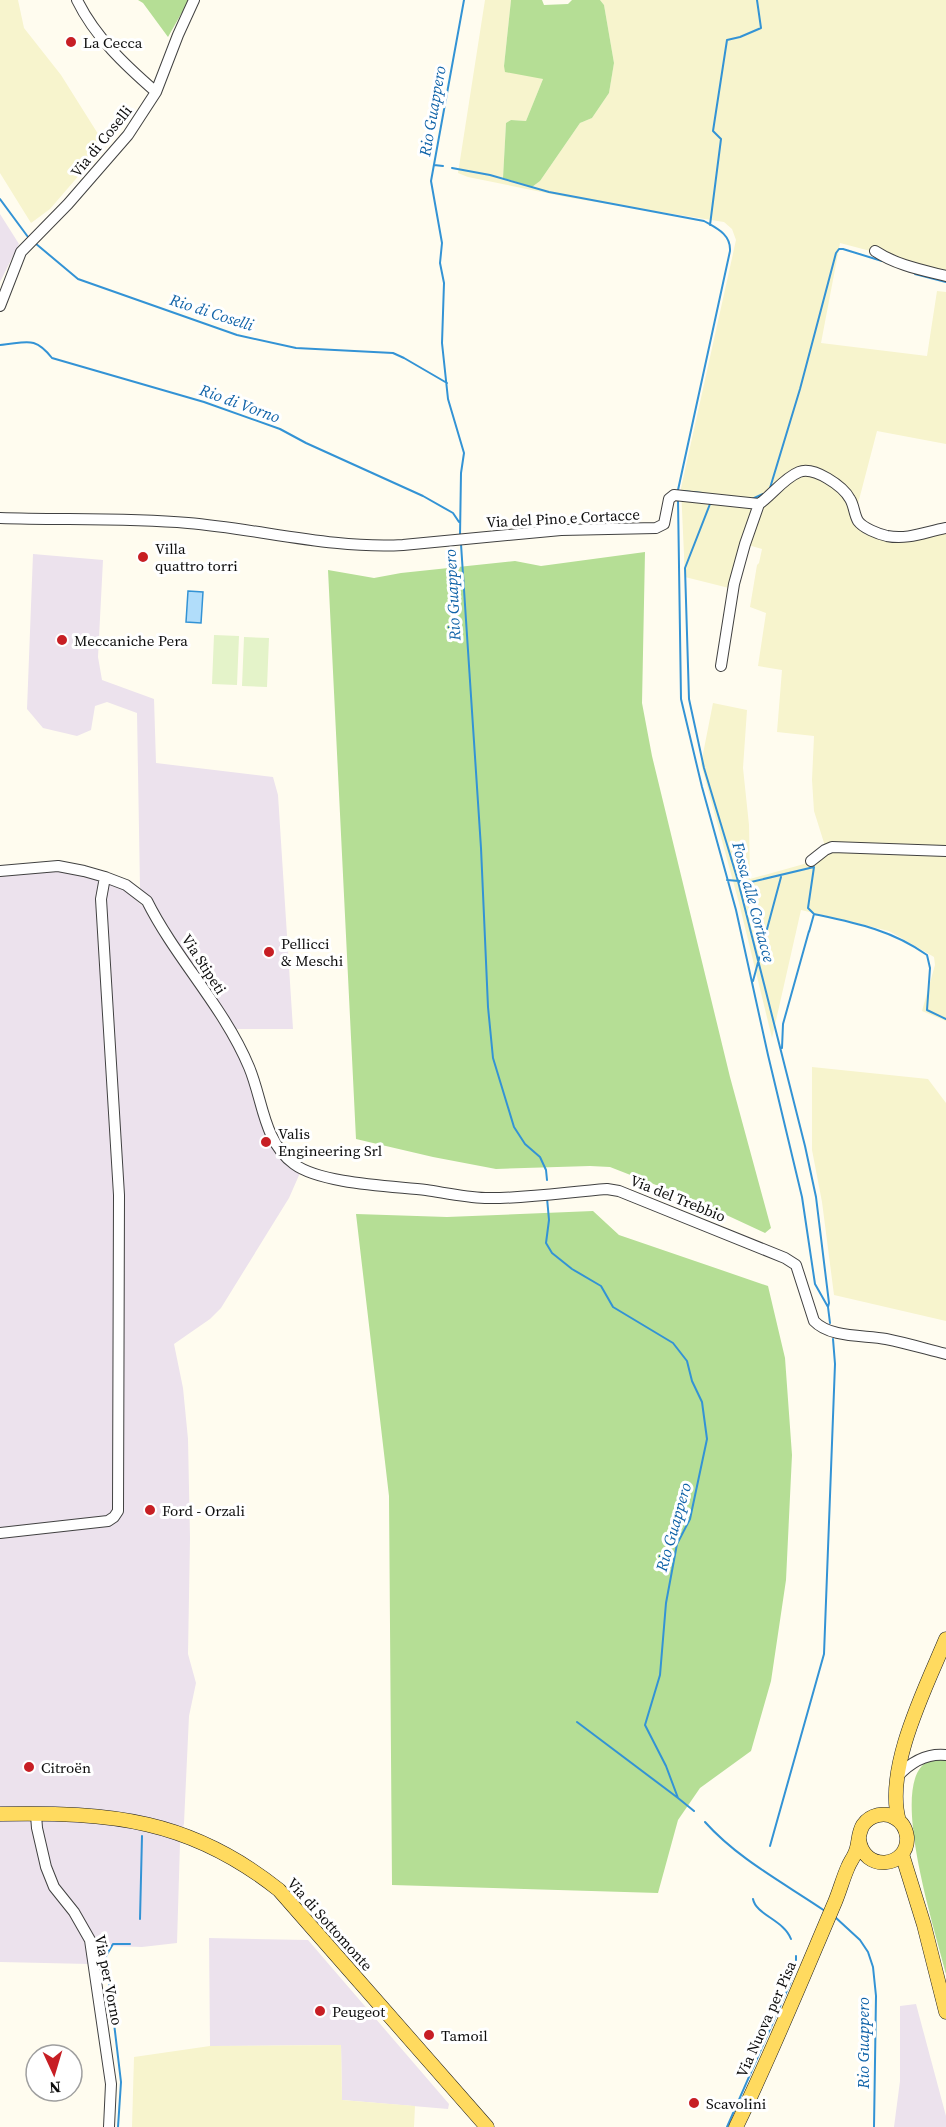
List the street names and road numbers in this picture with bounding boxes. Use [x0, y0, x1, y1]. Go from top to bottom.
street label: Via di Coselli [66, 101, 136, 181]
street label: Via del Pino e Cortacce [486, 503, 641, 533]
street label: Via Stipeti [177, 930, 231, 998]
street label: Via del Trebbio [627, 1169, 729, 1227]
street label: Via di Sottomonte [282, 1873, 378, 1975]
street label: Via per Vorno [90, 1933, 128, 2027]
street label: Via Nuova per Pisa [731, 1957, 801, 2080]

